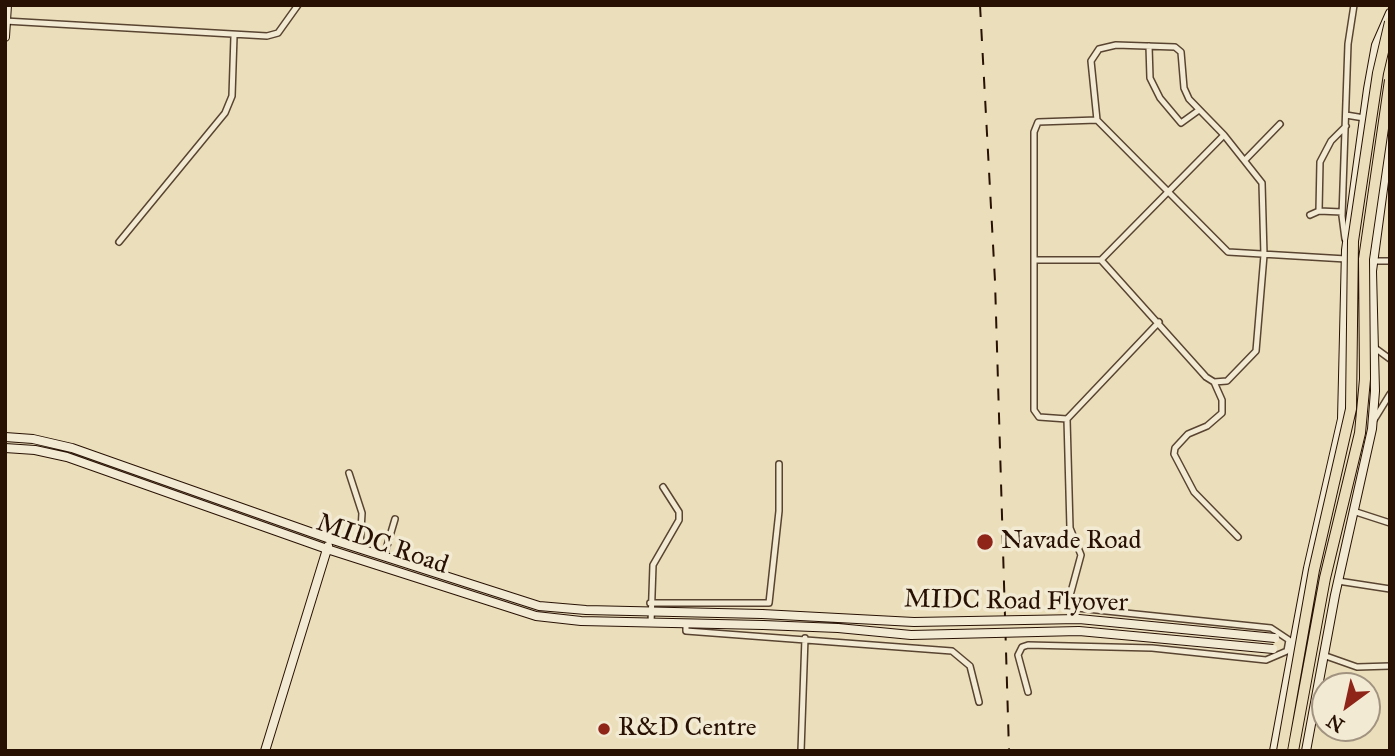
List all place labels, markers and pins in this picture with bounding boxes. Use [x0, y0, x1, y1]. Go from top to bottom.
place label: Navade Road [1001, 526, 1141, 558]
marker: Navade Road [975, 532, 995, 552]
place label: R&D Centre [618, 713, 757, 745]
marker: R&D Centre [596, 721, 612, 737]

